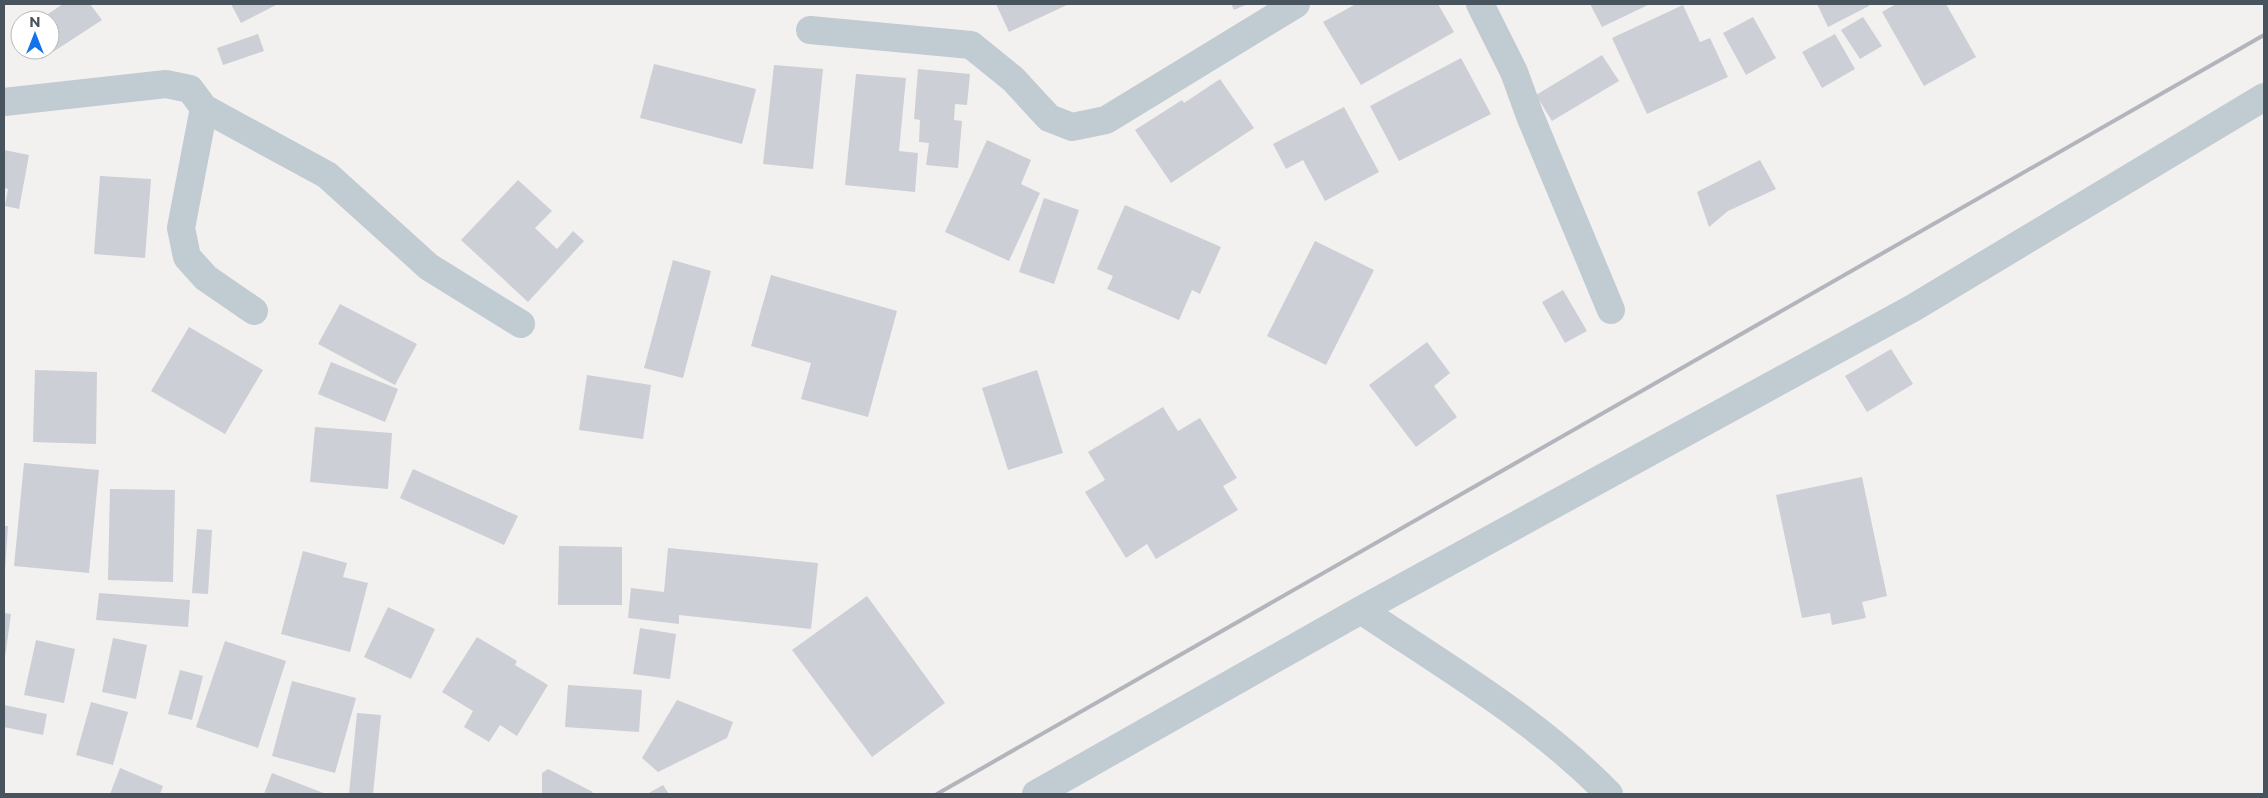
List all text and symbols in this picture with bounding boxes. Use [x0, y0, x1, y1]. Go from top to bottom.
north arrow [10, 10, 60, 60]
text: N [29, 13, 41, 31]

